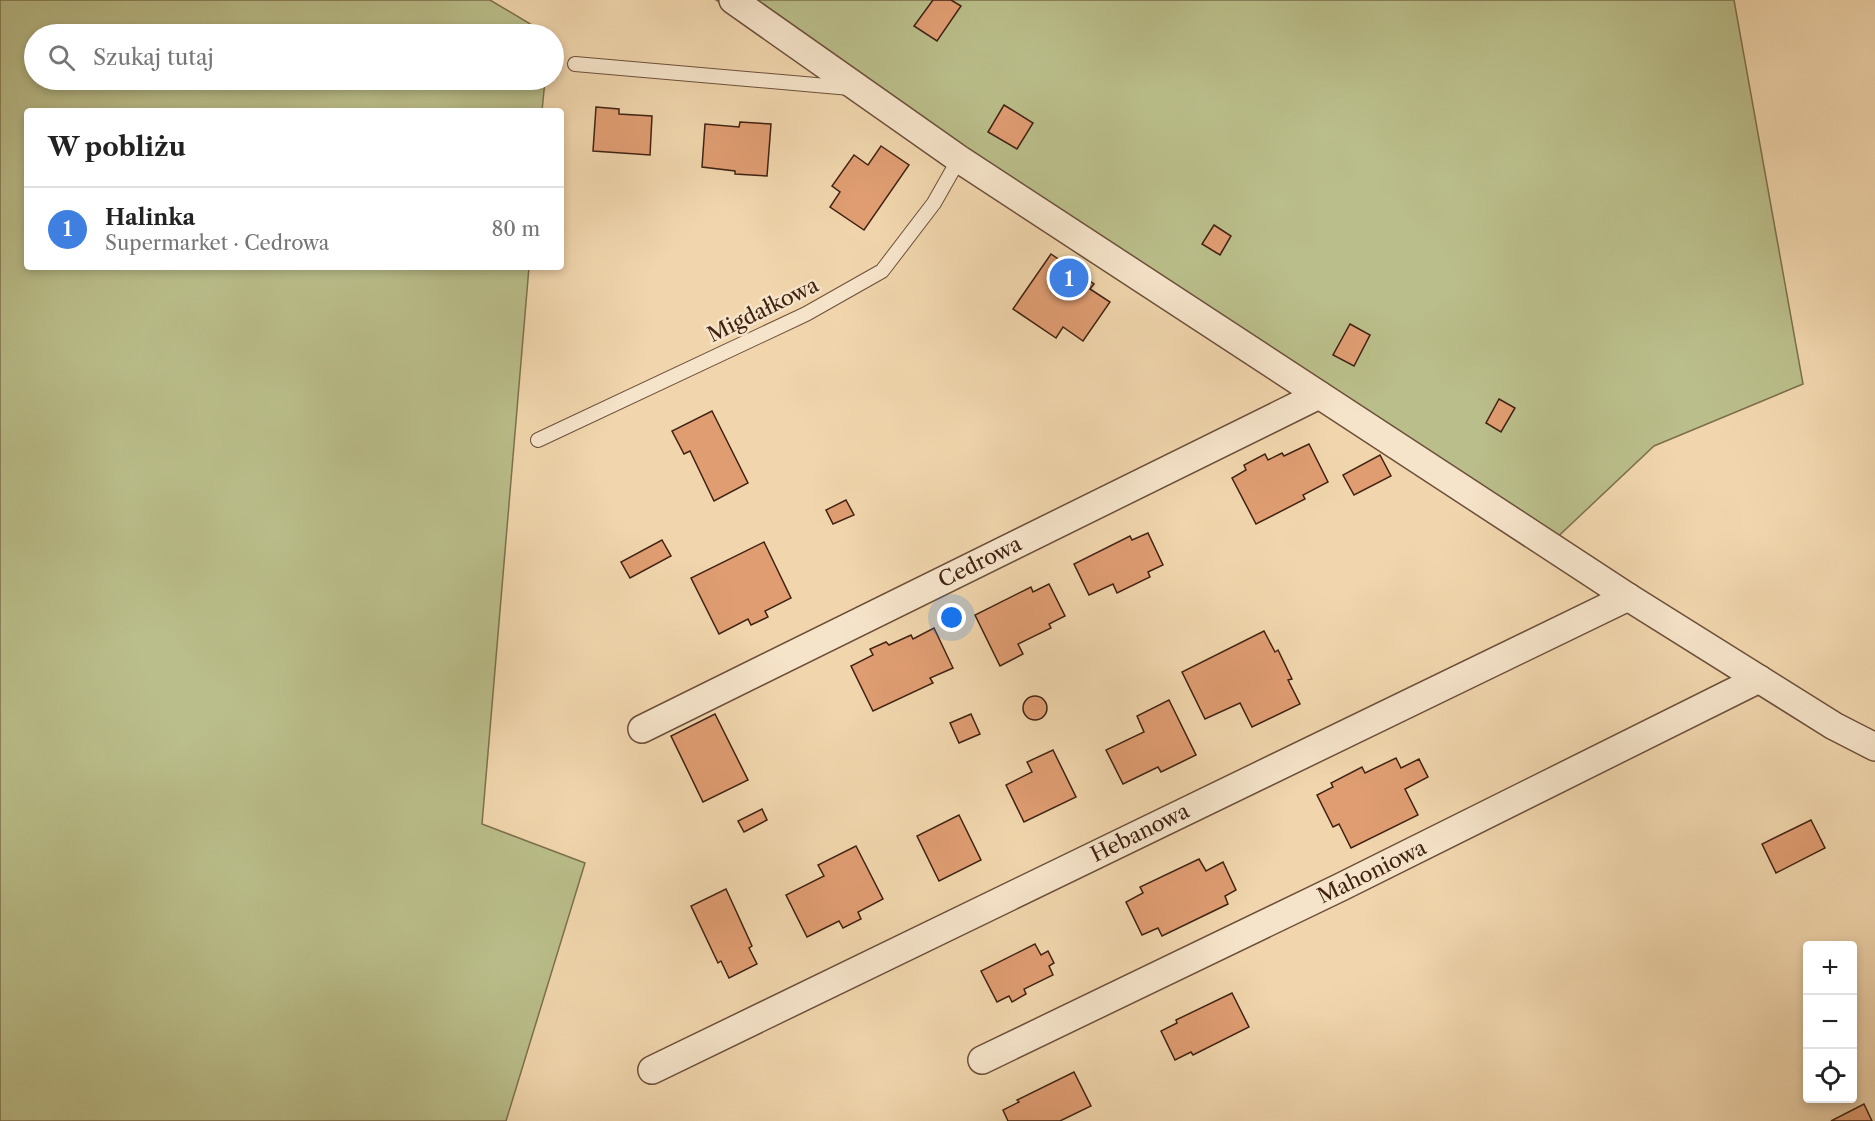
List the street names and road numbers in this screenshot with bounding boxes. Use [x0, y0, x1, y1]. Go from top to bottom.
street label: Migdałkowa [703, 272, 823, 347]
street label: Cedrowa [934, 530, 1026, 592]
street label: Hebanowa [1087, 798, 1194, 867]
street label: Mahoniowa [1313, 834, 1431, 909]

